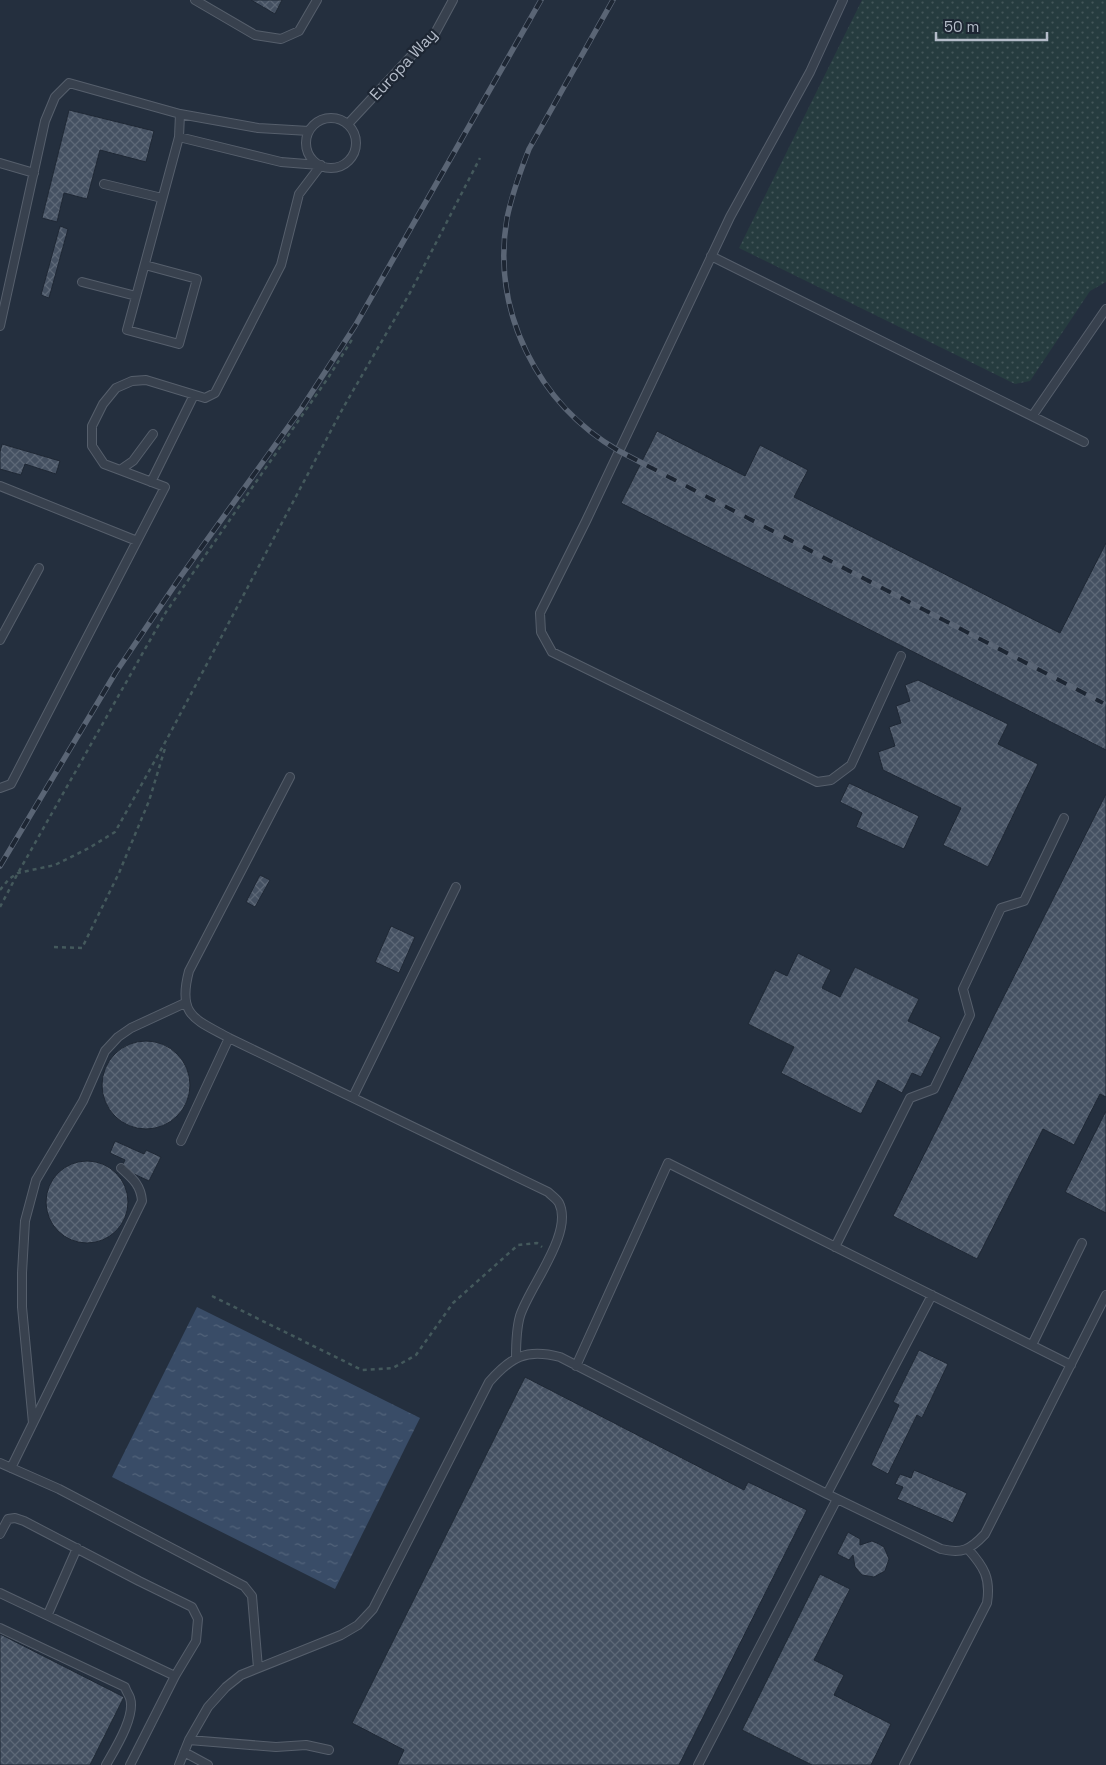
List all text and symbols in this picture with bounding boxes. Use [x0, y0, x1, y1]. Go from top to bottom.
scale bar [936, 10, 1047, 42]
text: 50 m [944, 17, 979, 36]
street label: Europa Way [365, 24, 442, 105]

